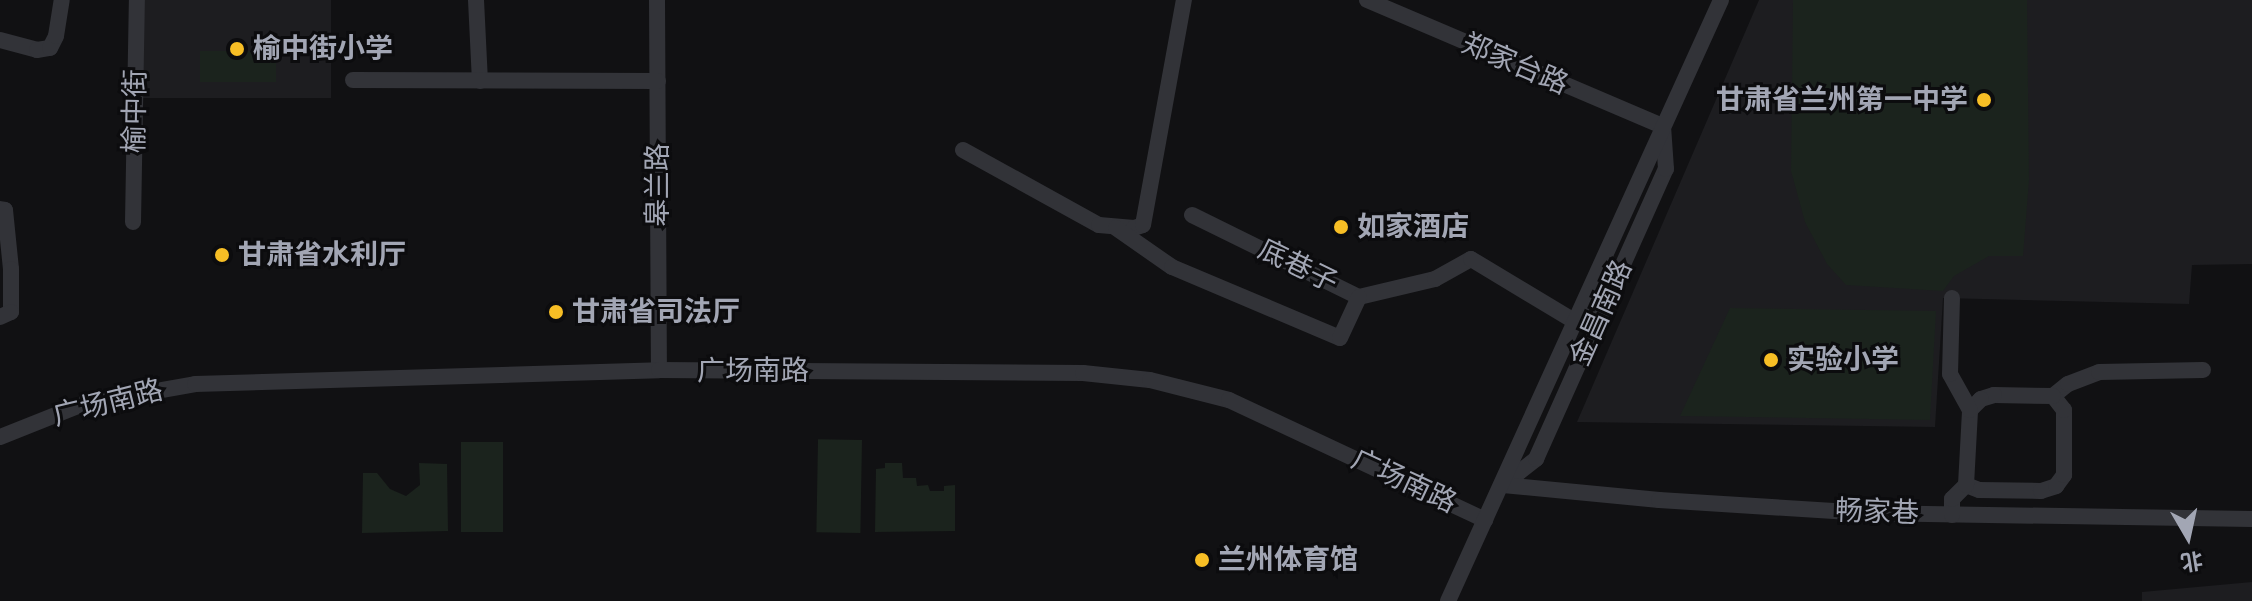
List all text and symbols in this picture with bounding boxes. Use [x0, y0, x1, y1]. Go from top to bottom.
street label: 郑家台路 [1457, 27, 1573, 101]
place label: 榆中街小学 [253, 32, 393, 66]
marker: 榆中街小学 [228, 40, 246, 58]
street label: 榆中街 [117, 69, 153, 153]
place label: 甘肃省兰州第一中学 [1716, 83, 1968, 117]
marker: 甘肃省兰州第一中学 [1975, 91, 1993, 109]
street label: 皋兰路 [641, 143, 675, 227]
place label: 如家酒店 [1357, 210, 1469, 244]
marker: 如家酒店 [1332, 218, 1350, 236]
street label: 底巷子 [1253, 232, 1343, 300]
place label: 甘肃省水利厅 [238, 238, 406, 272]
marker: 甘肃省水利厅 [213, 246, 231, 264]
street label: 金昌南路 [1563, 255, 1639, 371]
place label: 甘肃省司法厅 [572, 295, 740, 329]
marker: 甘肃省司法厅 [547, 303, 565, 321]
place label: 实验小学 [1787, 343, 1899, 377]
marker: 实验小学 [1762, 351, 1780, 369]
street label: 广场南路 [697, 354, 809, 388]
street label: 广场南路 [50, 373, 166, 433]
street label: 广场南路 [1346, 442, 1462, 520]
street label: 畅家巷 [1834, 494, 1920, 530]
north arrow [2148, 497, 2228, 577]
place label: 兰州体育馆 [1218, 543, 1358, 577]
text: 北 [2179, 547, 2205, 575]
marker: 兰州体育馆 [1193, 551, 1211, 569]

